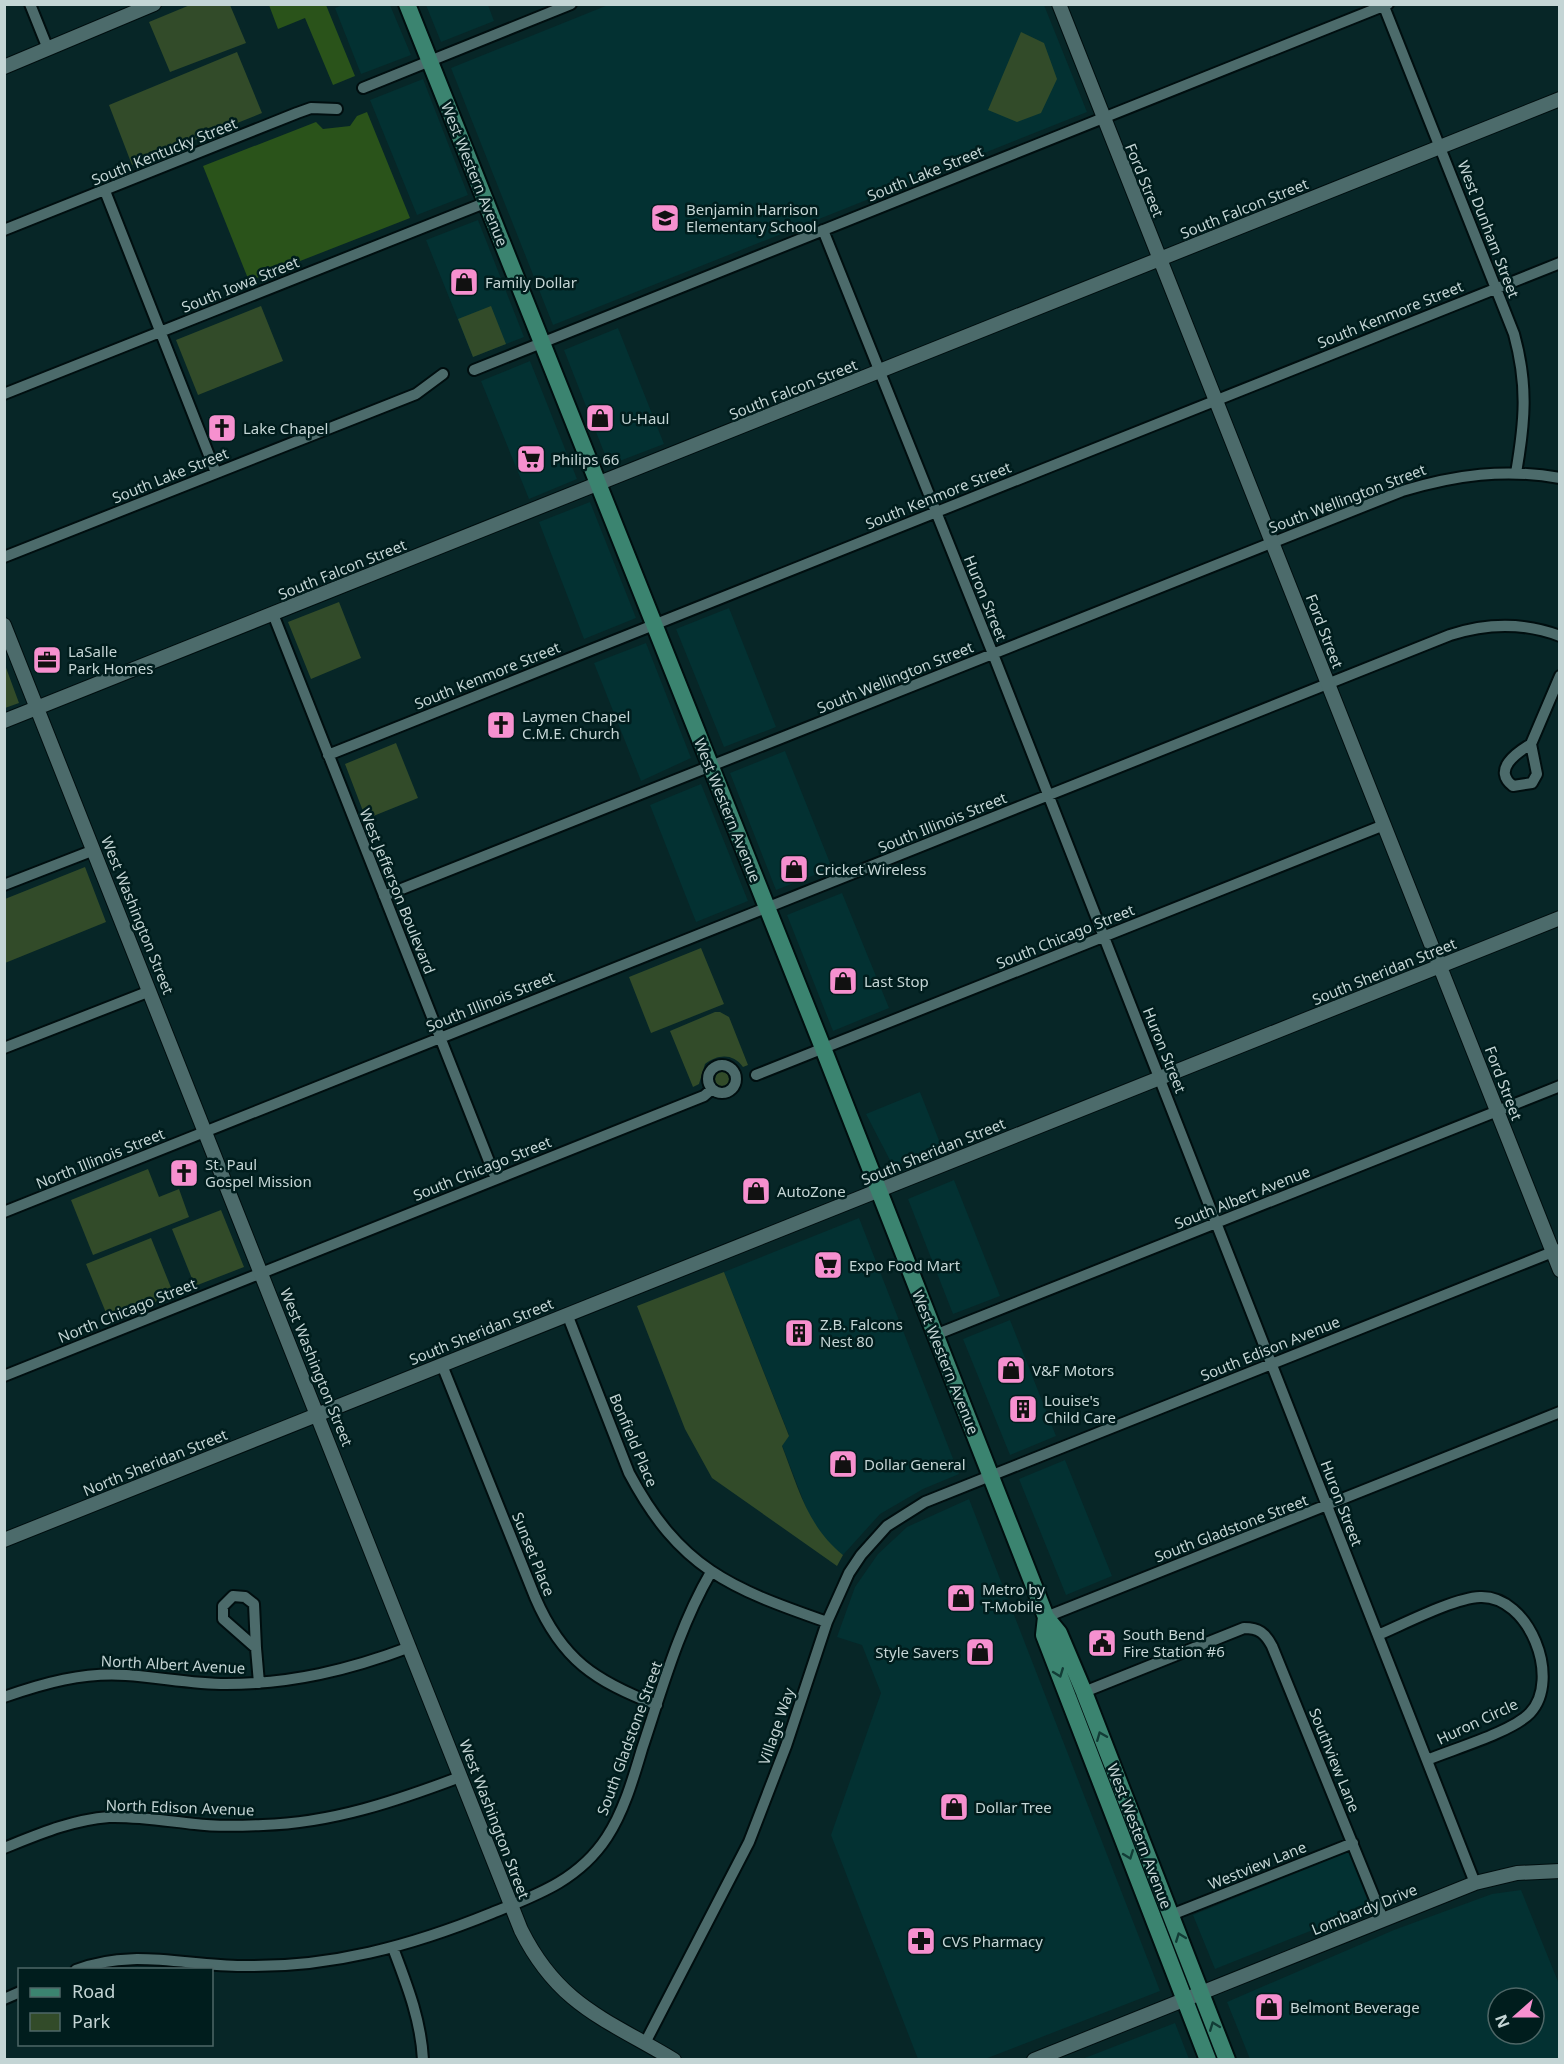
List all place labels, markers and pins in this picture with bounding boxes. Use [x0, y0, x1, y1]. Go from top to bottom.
place label: Benjamin Harrison Elementary School [686, 199, 818, 236]
school or university icon: Benjamin Harrison Elementary School [649, 202, 681, 234]
shop icon: Family Dollar [448, 266, 480, 298]
place label: Family Dollar [485, 272, 577, 292]
shop icon: U-Haul [584, 402, 616, 434]
place label: U-Haul [621, 408, 669, 428]
church icon: Lake Chapel [206, 412, 238, 444]
place label: Lake Chapel [243, 418, 328, 438]
supermarket icon: Philips 66 [515, 443, 547, 475]
place label: Philips 66 [552, 449, 619, 469]
place label: LaSalle Park Homes [68, 641, 153, 678]
office icon: LaSalle Park Homes [31, 644, 63, 676]
place label: Laymen Chapel C.M.E. Church [522, 706, 630, 743]
church icon: Laymen Chapel C.M.E. Church [485, 709, 517, 741]
shop icon: Cricket Wireless [778, 853, 810, 885]
place label: Cricket Wireless [815, 859, 926, 879]
shop icon: Last Stop [827, 965, 859, 997]
place label: Last Stop [864, 971, 929, 991]
place label: St. Paul Gospel Mission [205, 1154, 312, 1191]
church icon: St. Paul Gospel Mission [168, 1157, 200, 1189]
shop icon: AutoZone [740, 1175, 772, 1207]
place label: AutoZone [777, 1181, 846, 1201]
supermarket icon: Expo Food Mart [812, 1249, 844, 1281]
place label: Expo Food Mart [849, 1255, 961, 1275]
place label: Z.B. Falcons Nest 80 [820, 1314, 903, 1351]
building icon: Z.B. Falcons Nest 80 [783, 1317, 815, 1349]
shop icon: V&F Motors [995, 1354, 1027, 1386]
place label: V&F Motors [1032, 1360, 1114, 1380]
place label: Louise's Child Care [1044, 1390, 1116, 1427]
building icon: Louise's Child Care [1007, 1393, 1039, 1425]
shop icon: Dollar General [827, 1448, 859, 1480]
place label: Dollar General [864, 1454, 966, 1474]
place label: Metro by T-Mobile [982, 1579, 1045, 1616]
shop icon: Metro by T-Mobile [945, 1582, 977, 1614]
place label: South Bend Fire Station #6 [1123, 1624, 1225, 1661]
public building icon: South Bend Fire Station #6 [1086, 1627, 1118, 1659]
shop icon: Style Savers [964, 1636, 996, 1668]
place label: Style Savers [875, 1642, 959, 1662]
shop icon: Dollar Tree [938, 1791, 970, 1823]
place label: Dollar Tree [975, 1797, 1052, 1817]
pharmacy icon: CVS Pharmacy [905, 1925, 937, 1957]
place label: CVS Pharmacy [942, 1931, 1043, 1951]
shop icon: Belmont Beverage [1253, 1991, 1285, 2023]
place label: Belmont Beverage [1290, 1997, 1420, 2017]

